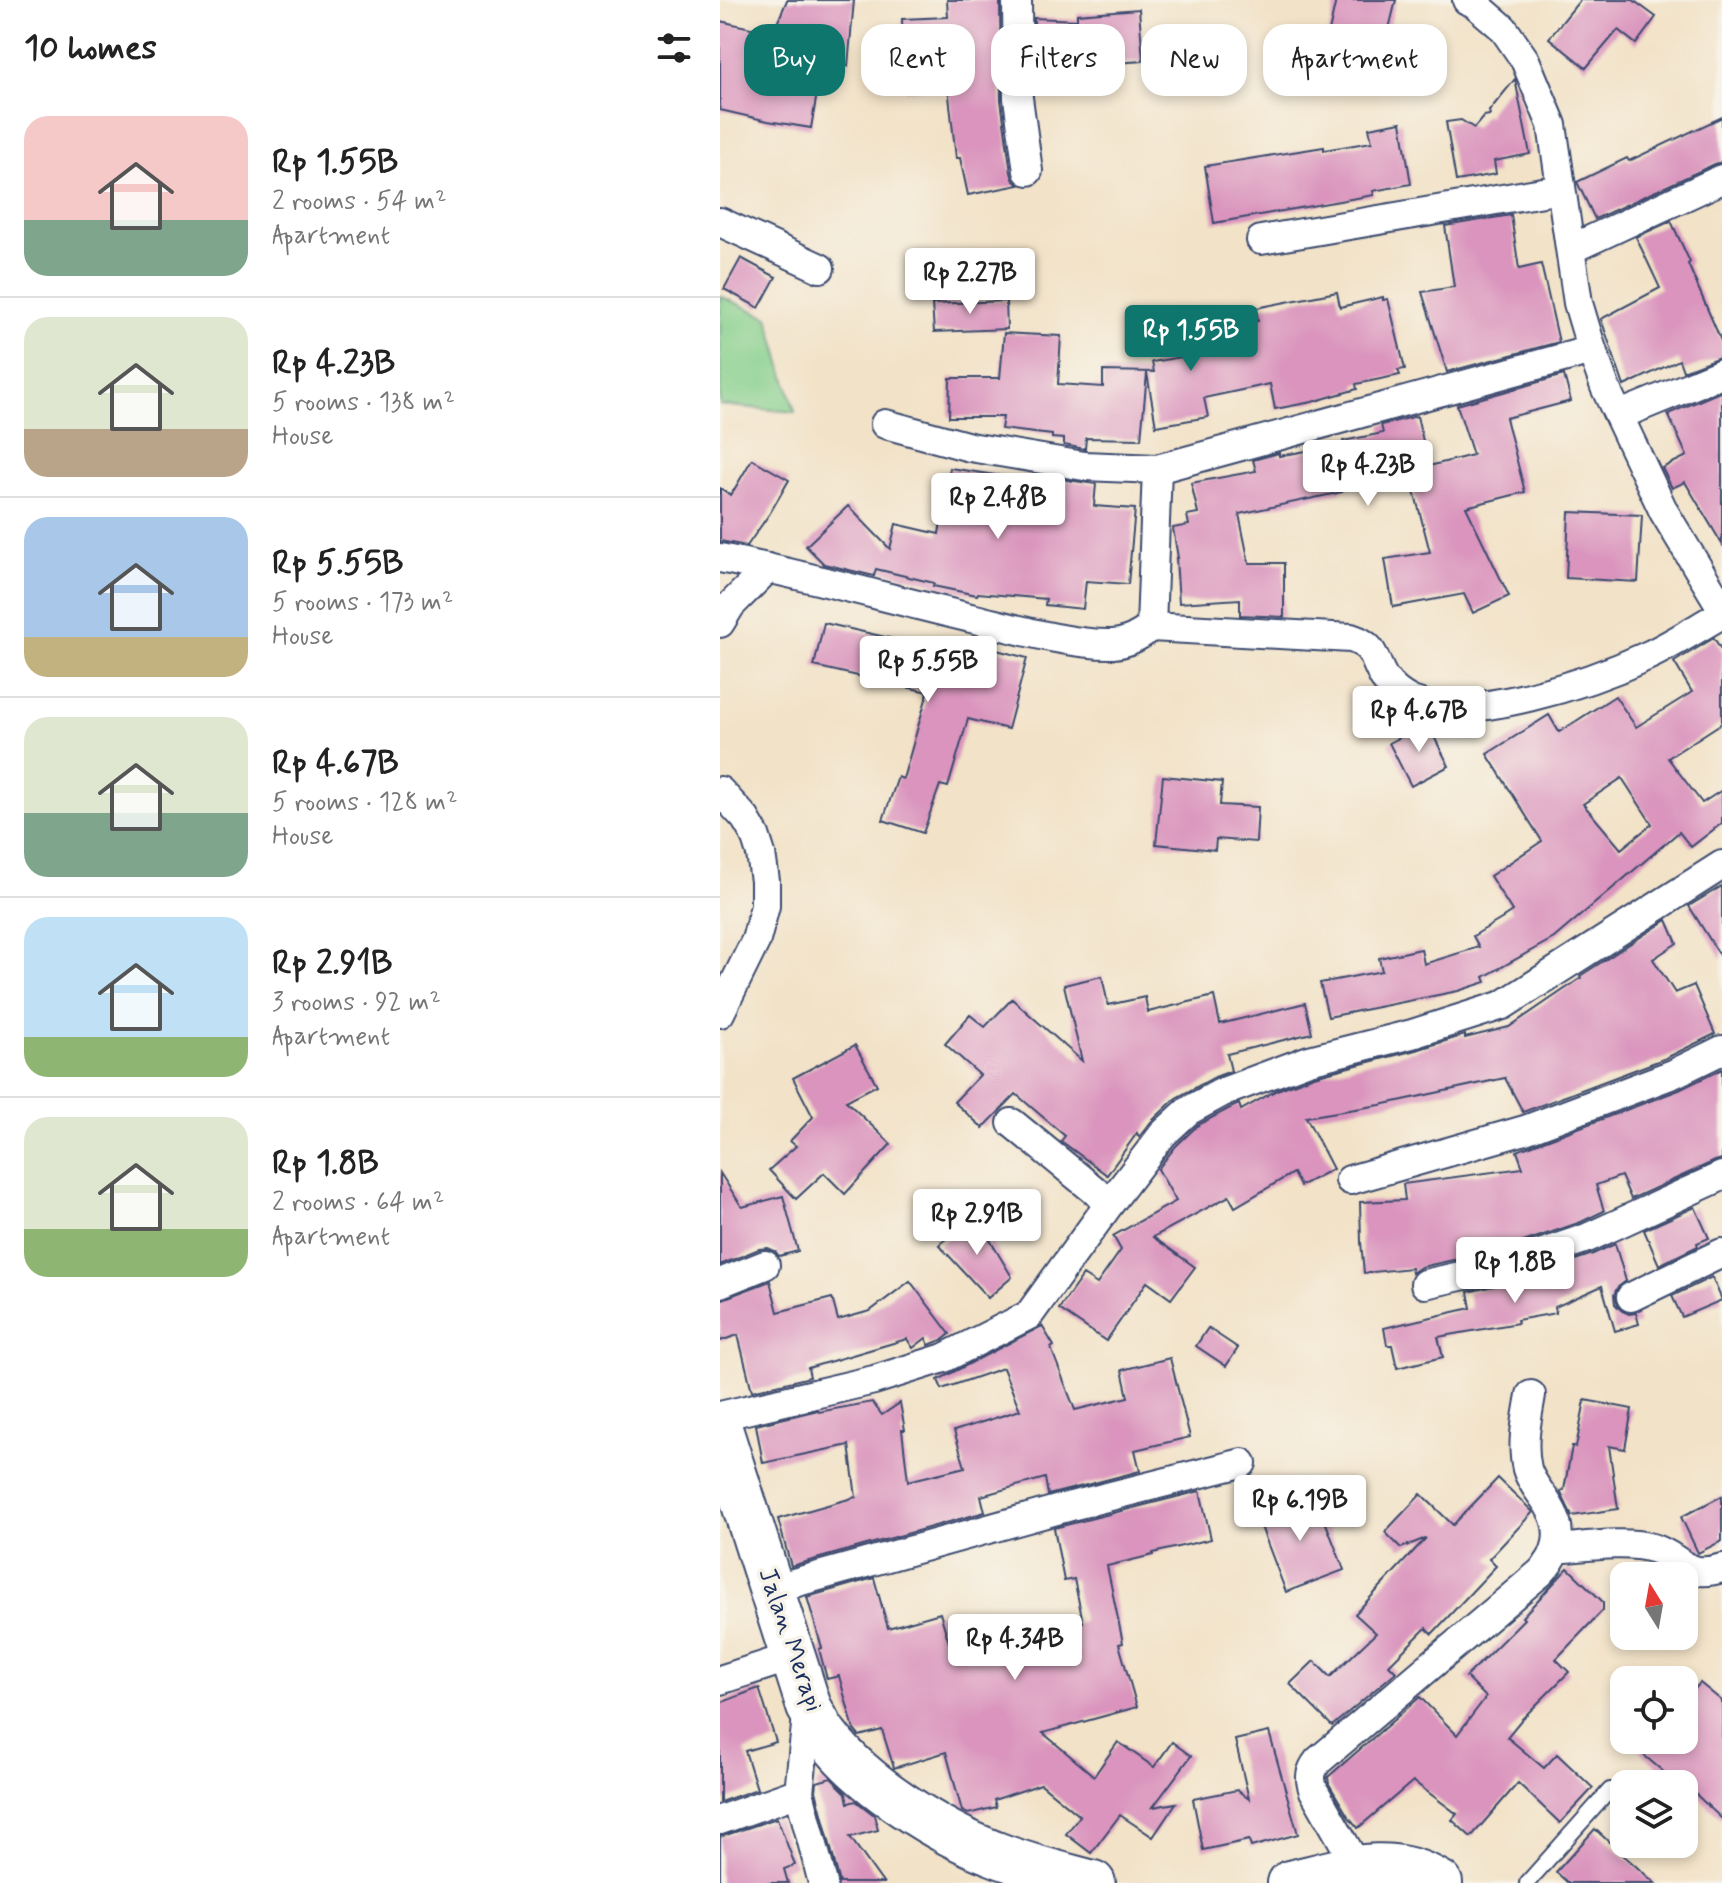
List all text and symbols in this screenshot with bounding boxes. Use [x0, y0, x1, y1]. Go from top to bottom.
chip: Buy [744, 24, 845, 96]
chip: Rent [861, 24, 975, 96]
chip: Filters [991, 24, 1125, 96]
chip: New [1141, 24, 1247, 96]
chip: Apartment [1263, 24, 1447, 96]
text: 10 homes [24, 26, 157, 71]
icon: filters [652, 26, 696, 70]
text: Rp 1.55B [272, 140, 398, 185]
icon: home [88, 148, 184, 244]
text: 2 rooms · 54 m² [272, 185, 447, 219]
text: Apartment [272, 219, 390, 253]
pin: Rp 2.27B [887, 248, 1053, 316]
text: Rp 2.27B [923, 257, 1017, 291]
pin: Rp 1.55B [1108, 305, 1274, 373]
text: Rp 1.55B [1143, 314, 1239, 348]
text: Rp 4.23B [272, 341, 395, 386]
icon: home [88, 349, 184, 445]
text: 5 rooms · 138 m² [272, 386, 455, 420]
text: House [272, 420, 333, 454]
pin: Rp 4.23B [1285, 440, 1451, 508]
text: Rp 4.23B [1321, 449, 1415, 483]
pin: Rp 2.48B [915, 473, 1081, 541]
text: Rp 2.48B [949, 482, 1047, 516]
text: Rp 5.55B [272, 541, 403, 586]
icon: home [88, 549, 184, 645]
text: 5 rooms · 173 m² [272, 586, 453, 620]
text: House [272, 620, 333, 654]
pin: Rp 5.55B [845, 636, 1011, 704]
text: Rp 5.55B [878, 645, 978, 679]
pin: Rp 4.67B [1336, 686, 1502, 754]
text: Rp 4.67B [1371, 695, 1467, 729]
text: Rp 4.67B [272, 741, 399, 786]
icon: home [88, 749, 184, 845]
text: 5 rooms · 128 m² [272, 786, 457, 820]
text: House [272, 820, 333, 854]
text: Rp 2.91B [272, 941, 392, 986]
icon: home [88, 949, 184, 1045]
text: 3 rooms · 92 m² [272, 986, 441, 1020]
text: Apartment [272, 1020, 390, 1054]
text: Rp 1.8B [272, 1141, 379, 1186]
icon: home [88, 1149, 184, 1245]
text: 2 rooms · 64 m² [272, 1186, 444, 1220]
pin: Rp 2.91B [894, 1189, 1060, 1257]
text: Rp 2.91B [931, 1198, 1023, 1232]
text: Apartment [272, 1220, 390, 1254]
pin: Rp 1.8B [1441, 1237, 1589, 1305]
text: Rp 1.8B [1474, 1246, 1556, 1280]
pin: Rp 6.19B [1217, 1475, 1383, 1543]
text: Rp 6.19B [1252, 1484, 1348, 1518]
north arrow [1610, 1562, 1698, 1650]
map controls [1610, 1562, 1698, 1858]
street label: Jalan Merapi [749, 1563, 831, 1717]
pin: Rp 4.34B [932, 1614, 1098, 1682]
text: Rp 4.34B [966, 1623, 1064, 1657]
button: locate [1610, 1666, 1698, 1754]
button: layers [1610, 1770, 1698, 1858]

